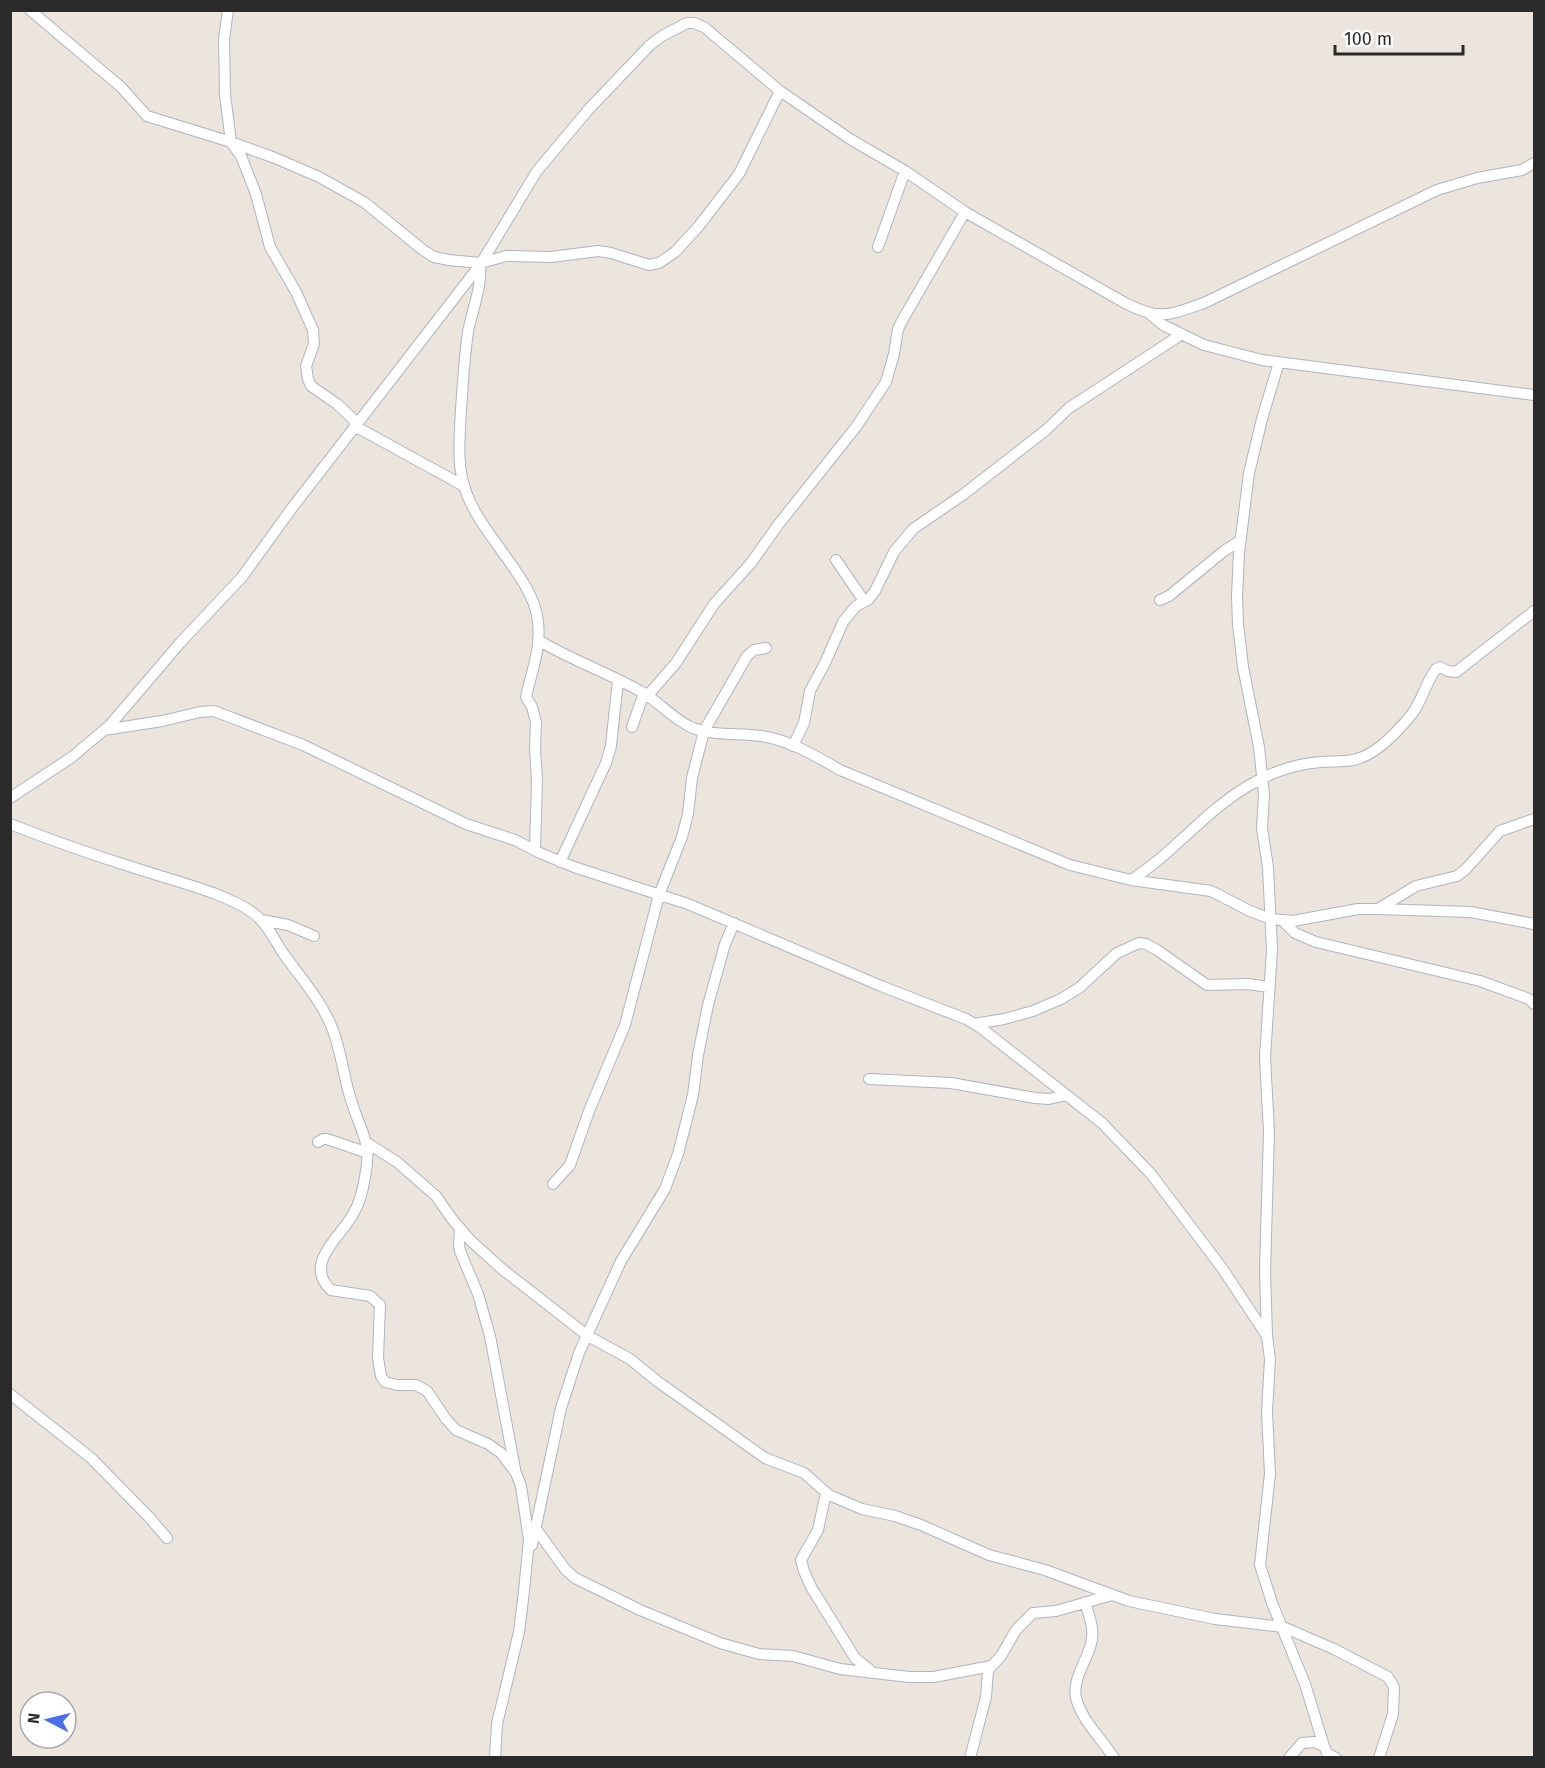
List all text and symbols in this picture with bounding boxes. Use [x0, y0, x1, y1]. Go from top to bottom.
scale bar [1335, 18, 1462, 56]
text: 100 m [1344, 28, 1392, 50]
north arrow [18, 1690, 78, 1750]
text: N [24, 1712, 44, 1725]

